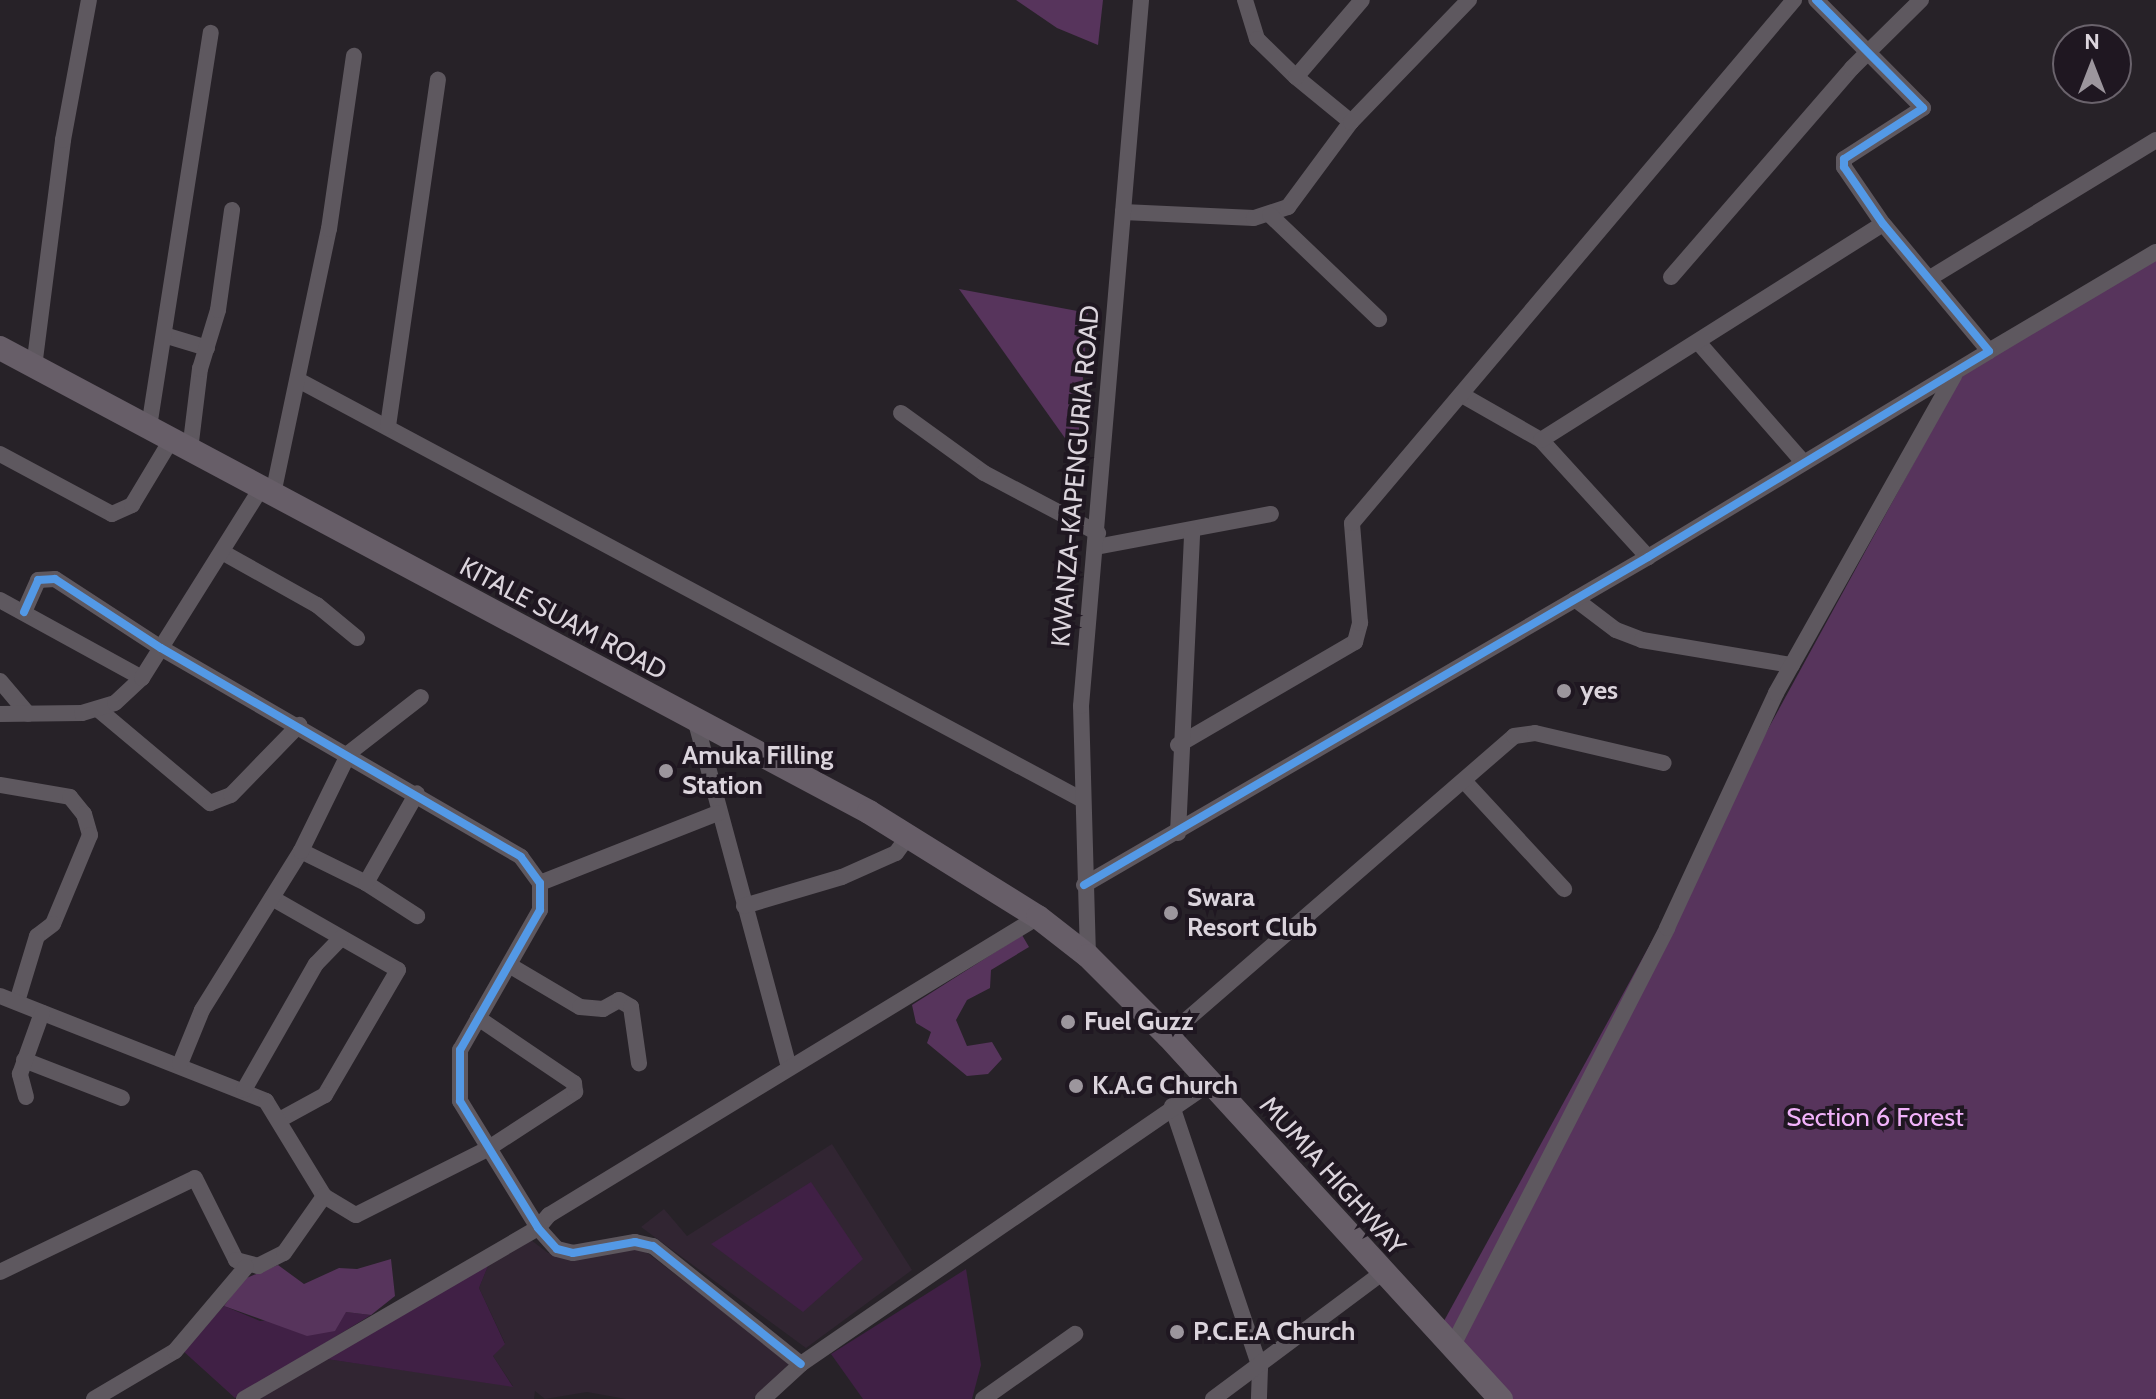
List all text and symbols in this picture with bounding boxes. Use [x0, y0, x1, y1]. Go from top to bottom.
north arrow [2052, 24, 2132, 104]
text: N [2084, 28, 2100, 55]
street label: KWANZA-KAPENGURIA ROAD [1046, 304, 1106, 648]
street label: KITALE SUAM ROAD [454, 551, 672, 687]
place label: yes [1580, 675, 1618, 707]
marker: yes [1555, 682, 1573, 700]
place label: Amuka Filling Station [682, 740, 833, 802]
marker: Amuka Filling Station [657, 762, 675, 780]
place label: Swara Resort Club [1187, 882, 1317, 944]
marker: Swara Resort Club [1162, 904, 1180, 922]
place label: Fuel Guzz [1084, 1006, 1193, 1038]
marker: Fuel Guzz [1059, 1013, 1077, 1031]
place label: K.A.G Church [1092, 1070, 1238, 1102]
marker: K.A.G Church [1067, 1077, 1085, 1095]
street label: MUMIA HIGHWAY [1253, 1090, 1411, 1262]
park label: Section 6 Forest [1786, 1102, 1964, 1134]
place label: P.C.E.A Church [1193, 1316, 1355, 1348]
marker: P.C.E.A Church [1168, 1323, 1186, 1341]

